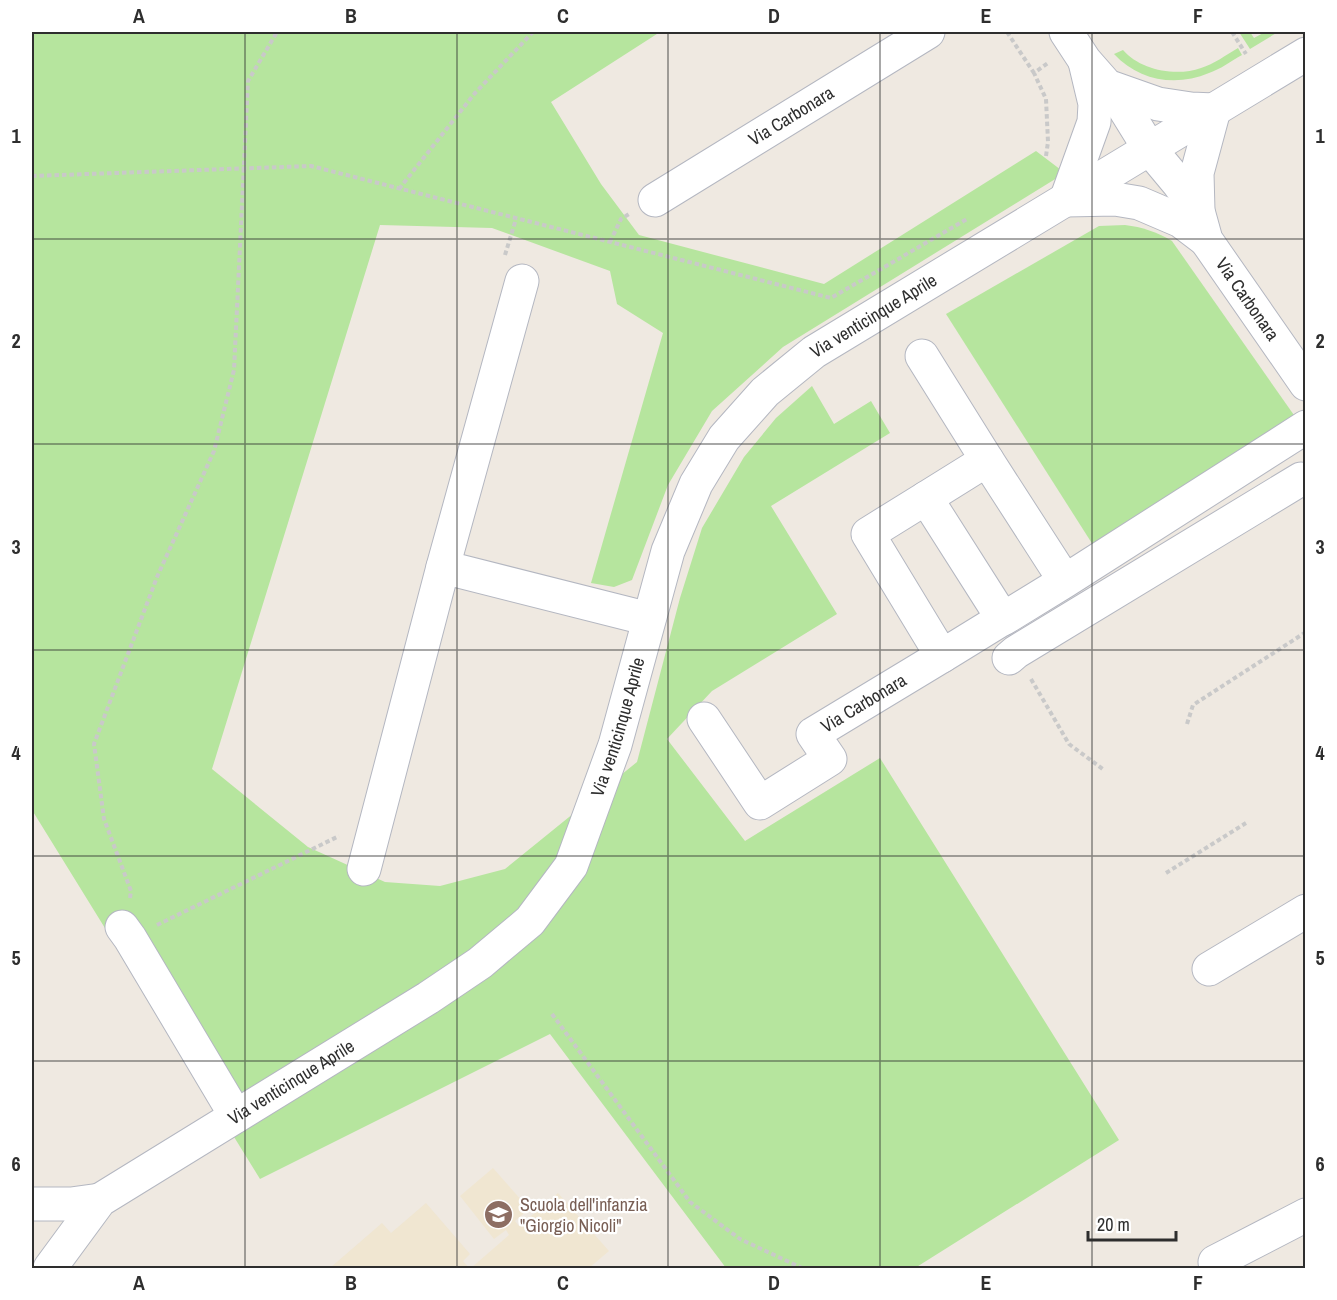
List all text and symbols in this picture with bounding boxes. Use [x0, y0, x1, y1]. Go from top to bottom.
text: A [133, 2, 145, 29]
text: B [345, 2, 357, 29]
text: C [557, 2, 569, 29]
text: D [768, 2, 780, 29]
text: E [981, 2, 992, 29]
text: F [1193, 2, 1203, 29]
street label: Via Carbonara [744, 80, 838, 151]
text: 1 [11, 122, 21, 149]
text: 1 [1315, 122, 1325, 149]
street label: Via Carbonara [1210, 253, 1285, 346]
street label: Via venticinque Aprile [805, 267, 941, 364]
text: 2 [11, 327, 21, 354]
text: 2 [1315, 327, 1325, 354]
text: 3 [11, 533, 21, 560]
text: 3 [1315, 533, 1325, 560]
street label: Via venticinque Aprile [584, 655, 650, 800]
street label: Via Carbonara [816, 667, 911, 738]
text: 4 [11, 739, 21, 766]
text: 4 [1315, 739, 1325, 766]
text: 5 [11, 944, 21, 971]
text: 5 [1315, 944, 1325, 971]
street label: Via venticinque Aprile [223, 1033, 359, 1130]
text: 6 [11, 1150, 21, 1177]
text: 6 [1315, 1150, 1325, 1177]
place label: Scuola dell'infanzia "Giorgio Nicoli" [520, 1192, 648, 1238]
school or university icon: Scuola dell'infanzia "Giorgio Nicoli" [483, 1199, 515, 1231]
scale bar [1088, 1204, 1176, 1242]
text: 20 m [1097, 1212, 1130, 1237]
text: A [133, 1269, 145, 1296]
text: B [345, 1269, 357, 1296]
text: C [557, 1269, 569, 1296]
text: D [768, 1269, 780, 1296]
text: E [981, 1269, 992, 1296]
text: F [1193, 1269, 1203, 1296]

